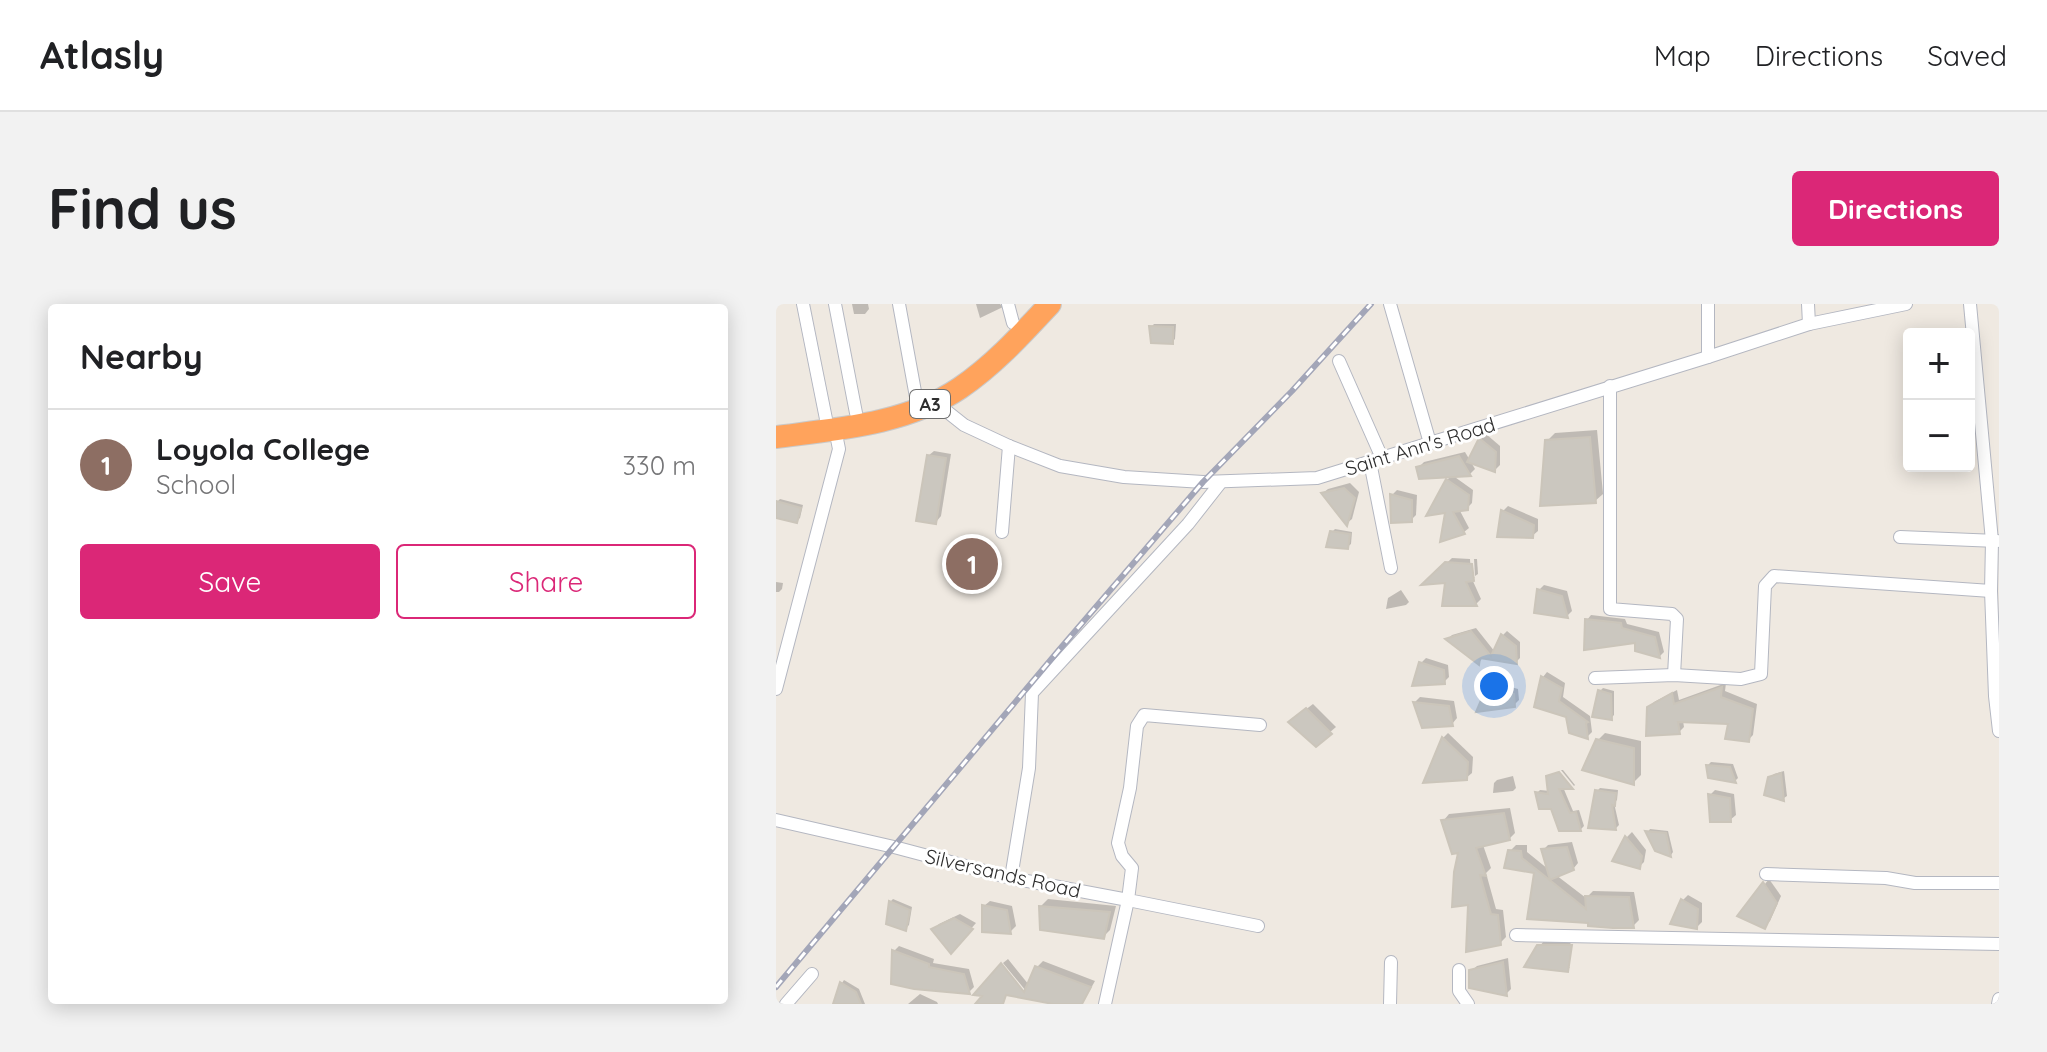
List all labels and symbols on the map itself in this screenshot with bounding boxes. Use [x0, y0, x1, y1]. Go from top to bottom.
road number: A3 [910, 390, 950, 418]
street label: Saint Ann's Road [1342, 411, 1498, 481]
pin: 1 [946, 534, 998, 594]
your location [1474, 666, 1514, 706]
street label: Silversands Road [923, 843, 1083, 903]

